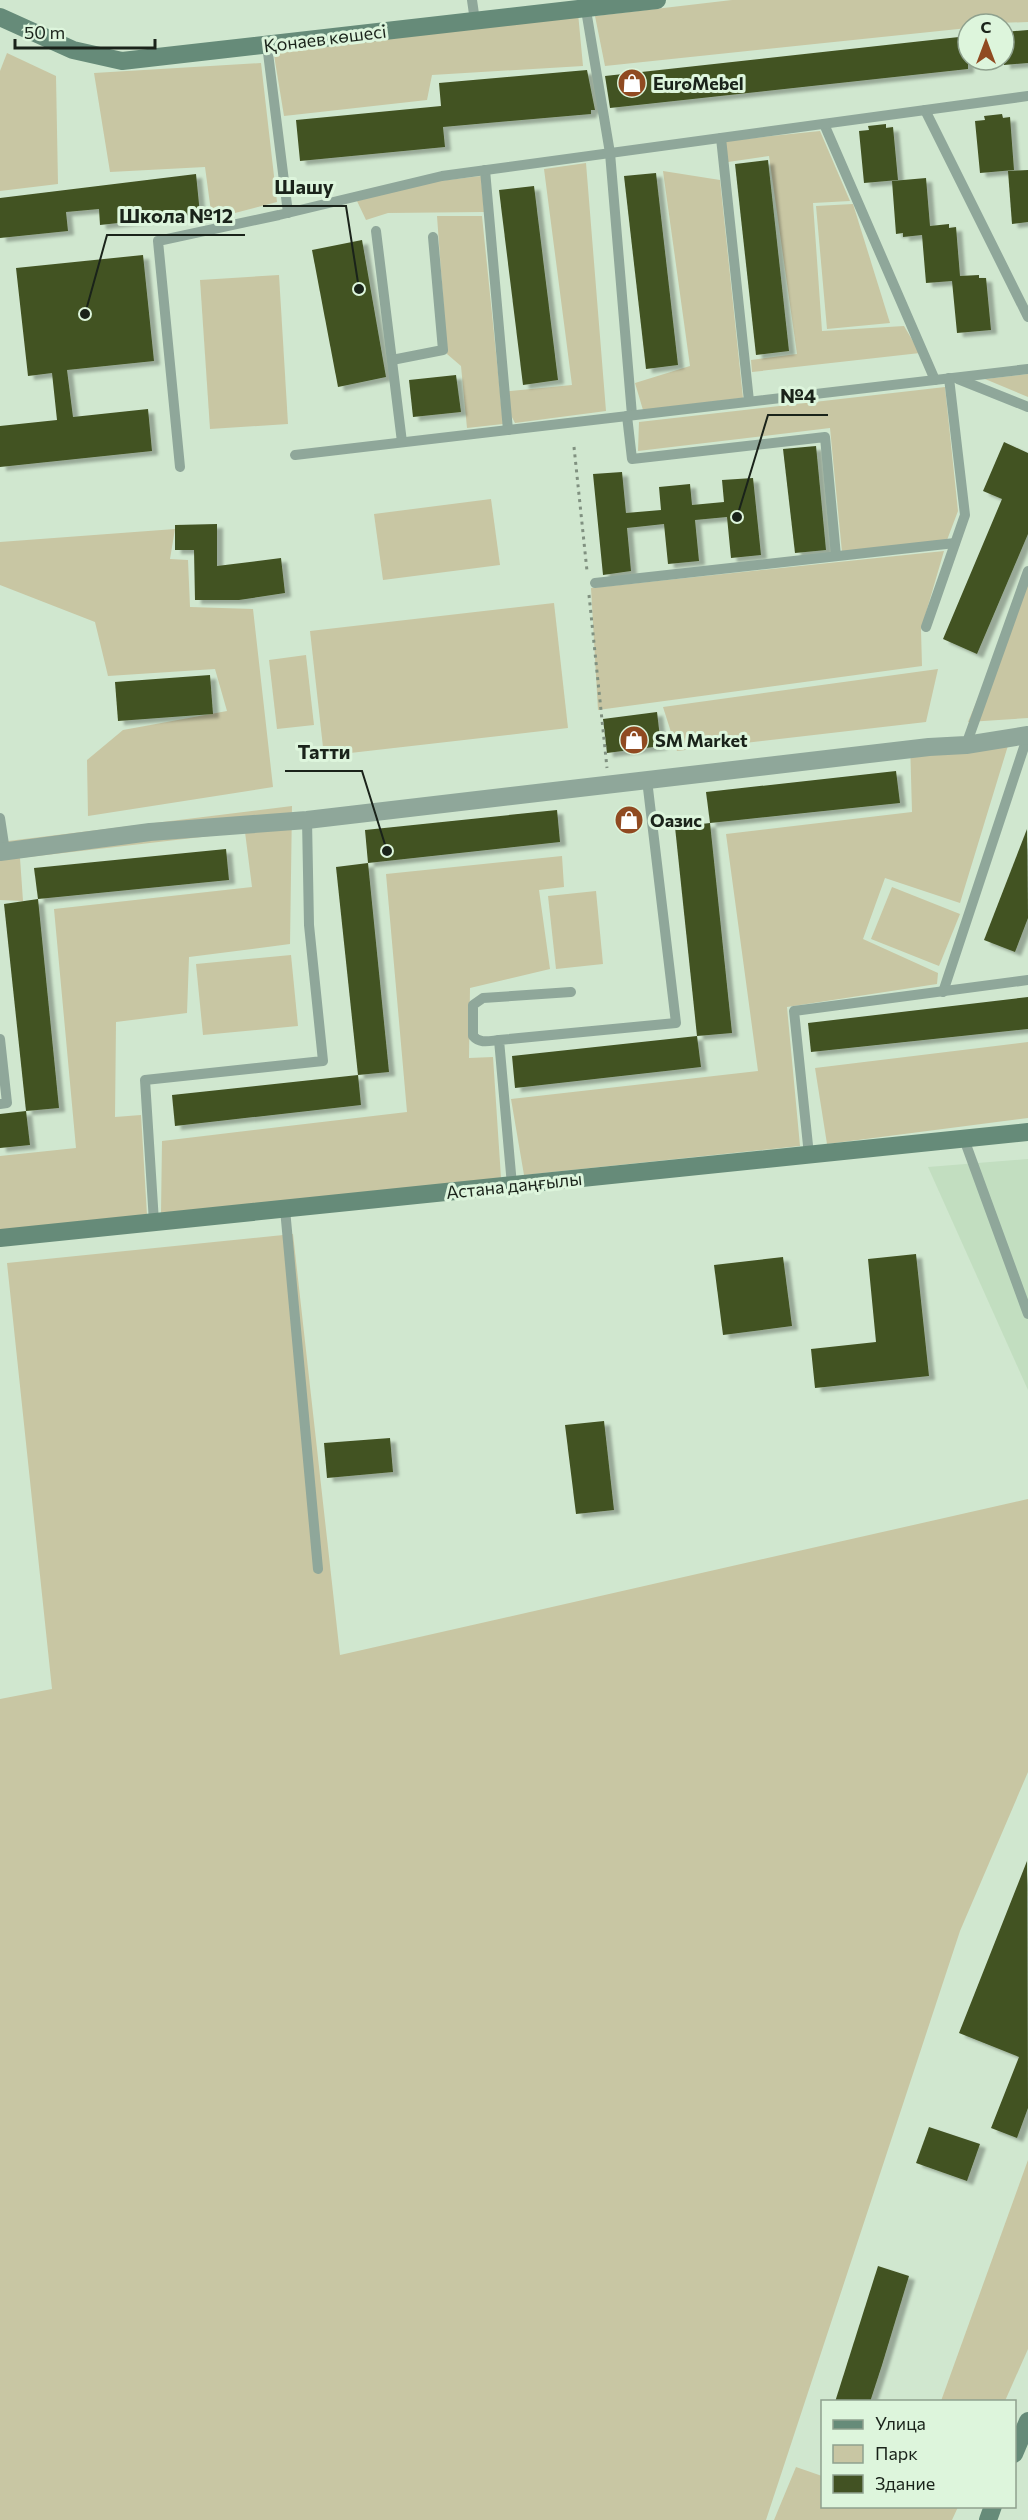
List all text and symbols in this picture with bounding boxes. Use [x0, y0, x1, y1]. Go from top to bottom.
scale bar [15, 12, 154, 50]
north arrow [956, 12, 1016, 72]
text: С [981, 17, 992, 36]
street label: Қонаев көшесі [262, 20, 388, 56]
text: 50 m [24, 21, 65, 43]
shop icon: EuroMebel [616, 67, 648, 99]
place label: EuroMebel [653, 72, 744, 94]
callout: Шашу [263, 168, 346, 206]
text: Шашу [274, 174, 334, 198]
callout: Школа №12 [107, 197, 245, 235]
text: Школа №12 [119, 203, 233, 227]
callout: №4 [768, 377, 828, 415]
text: №4 [780, 383, 816, 407]
shop icon: SM Market [618, 724, 650, 756]
place label: SM Market [655, 729, 748, 751]
callout: Татти [285, 733, 362, 771]
text: Татти [298, 739, 350, 763]
shop icon: Оазис [613, 804, 645, 836]
place label: Оазис [650, 809, 702, 831]
street label: Астана даңғылы [445, 1167, 583, 1203]
legend [821, 2400, 1016, 2508]
text: Улица [875, 2412, 926, 2434]
text: Парк [875, 2442, 918, 2464]
text: Здание [875, 2472, 935, 2494]

